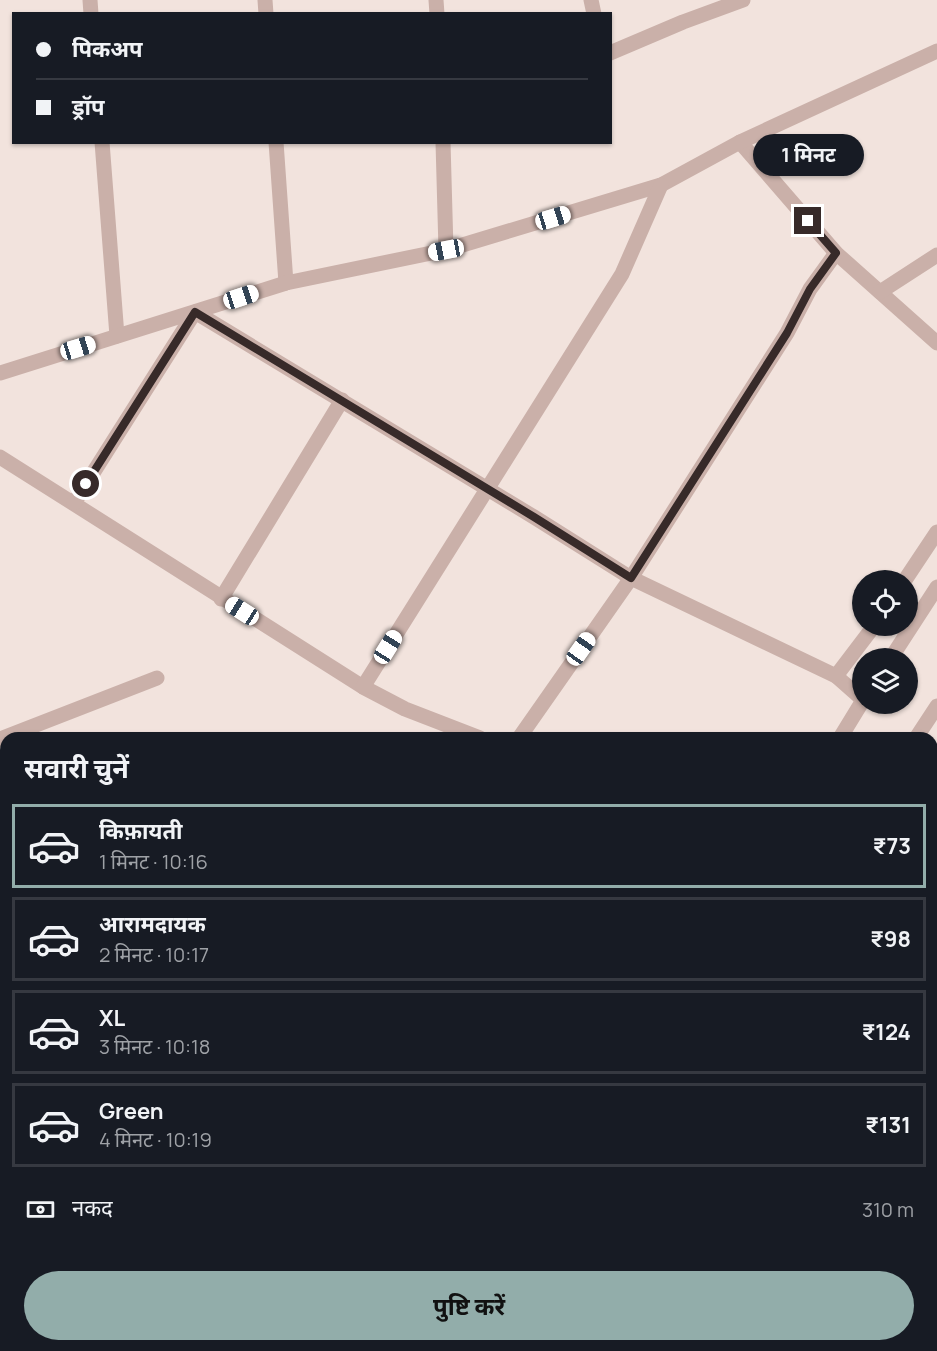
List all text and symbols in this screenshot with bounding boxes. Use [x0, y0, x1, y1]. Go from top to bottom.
text: पिकअप [72, 34, 143, 64]
text: ड्रॉप [72, 92, 105, 122]
callout: 1 मिनट [752, 134, 864, 176]
text: 1 मिनट [781, 141, 836, 168]
car [533, 204, 573, 232]
route end [794, 207, 821, 234]
car [427, 238, 465, 262]
car [221, 283, 261, 311]
car [58, 334, 98, 362]
route start [72, 470, 99, 497]
map controls [852, 570, 918, 714]
button: locate [852, 570, 918, 636]
car [222, 594, 262, 628]
car [371, 627, 405, 667]
car [563, 629, 599, 669]
button: layers [852, 648, 918, 714]
text: सवारी चुनें [24, 749, 129, 786]
text: किफ़ायती [99, 816, 183, 846]
icon: car [27, 819, 81, 873]
text: ₹73 [873, 831, 911, 861]
text: 1 मिनट · 10:16 [99, 848, 208, 875]
text: आरामदायक [99, 909, 206, 939]
icon: car [27, 912, 81, 966]
text: ₹98 [870, 924, 911, 954]
text: 2 मिनट · 10:17 [99, 941, 209, 968]
text: XL [99, 1003, 125, 1033]
icon: car [27, 1005, 81, 1059]
text: ₹124 [862, 1017, 911, 1047]
text: 3 मिनट · 10:18 [99, 1033, 210, 1060]
text: Green [99, 1096, 164, 1126]
icon: car [27, 1098, 81, 1152]
text: ₹131 [865, 1110, 911, 1140]
text: 4 मिनट · 10:19 [99, 1126, 212, 1153]
icon: cash [24, 1193, 57, 1226]
text: नकद [72, 1193, 113, 1223]
text: 310 m [862, 1196, 914, 1223]
button: पुष्टि करें [24, 1271, 914, 1340]

